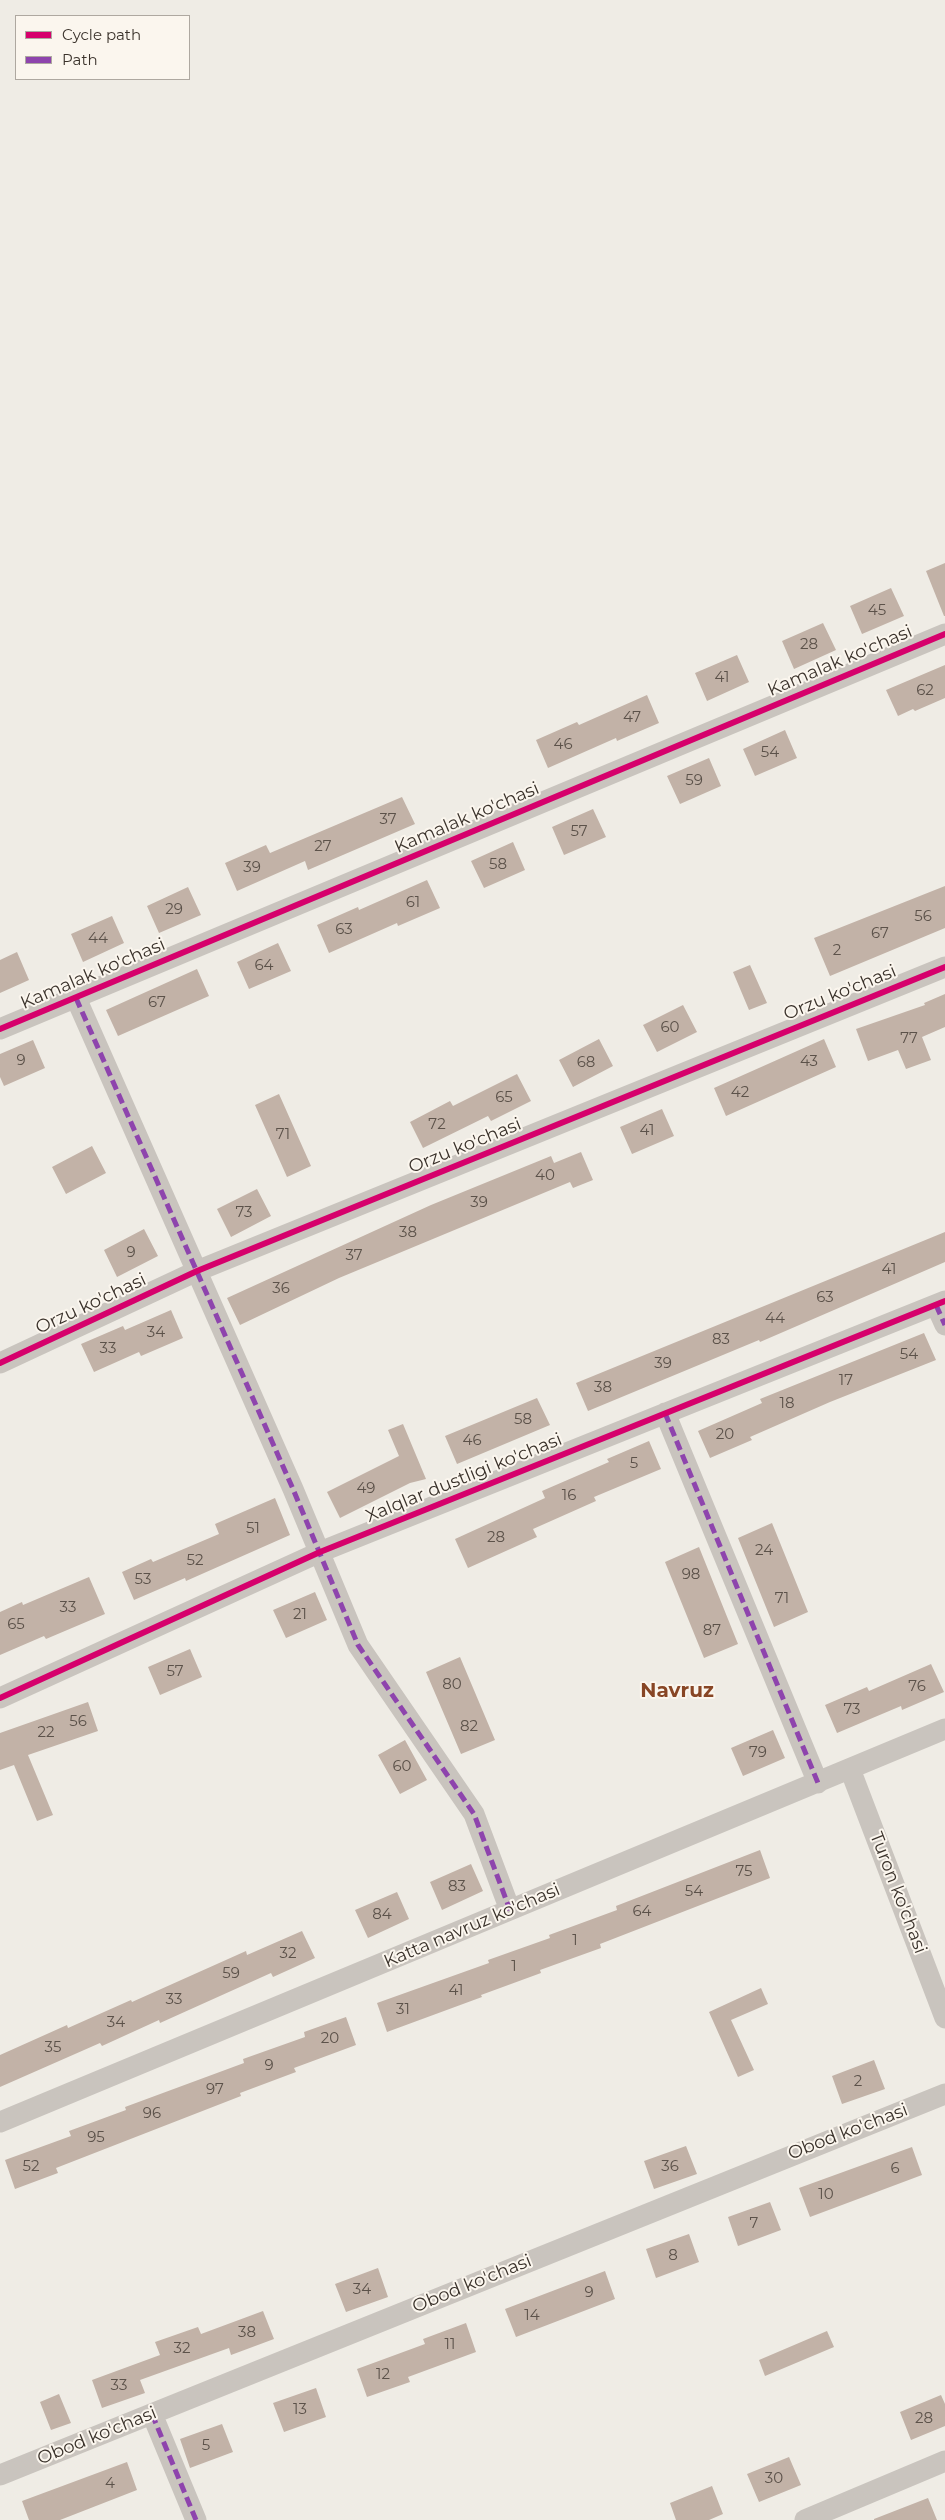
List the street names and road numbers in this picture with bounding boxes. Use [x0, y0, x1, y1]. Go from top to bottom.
street label: Kamalak ko'chasi [764, 621, 916, 701]
street label: Kamalak ko'chasi [391, 778, 543, 858]
street label: Kamalak ko'chasi [17, 934, 169, 1014]
street label: Orzu ko'chasi [781, 961, 899, 1025]
street label: Orzu ko'chasi [406, 1114, 524, 1178]
street label: Orzu ko'chasi [32, 1269, 150, 1339]
street label: Xalqlar dustligi ko'chasi [363, 1429, 565, 1527]
street label: Turon ko'chasi [865, 1829, 931, 1957]
street label: Katta navruz ko'chasi [381, 1879, 563, 1973]
street label: Obod ko'chasi [785, 2099, 911, 2165]
street label: Obod ko'chasi [409, 2250, 535, 2318]
street label: Obod ko'chasi [34, 2402, 160, 2470]

